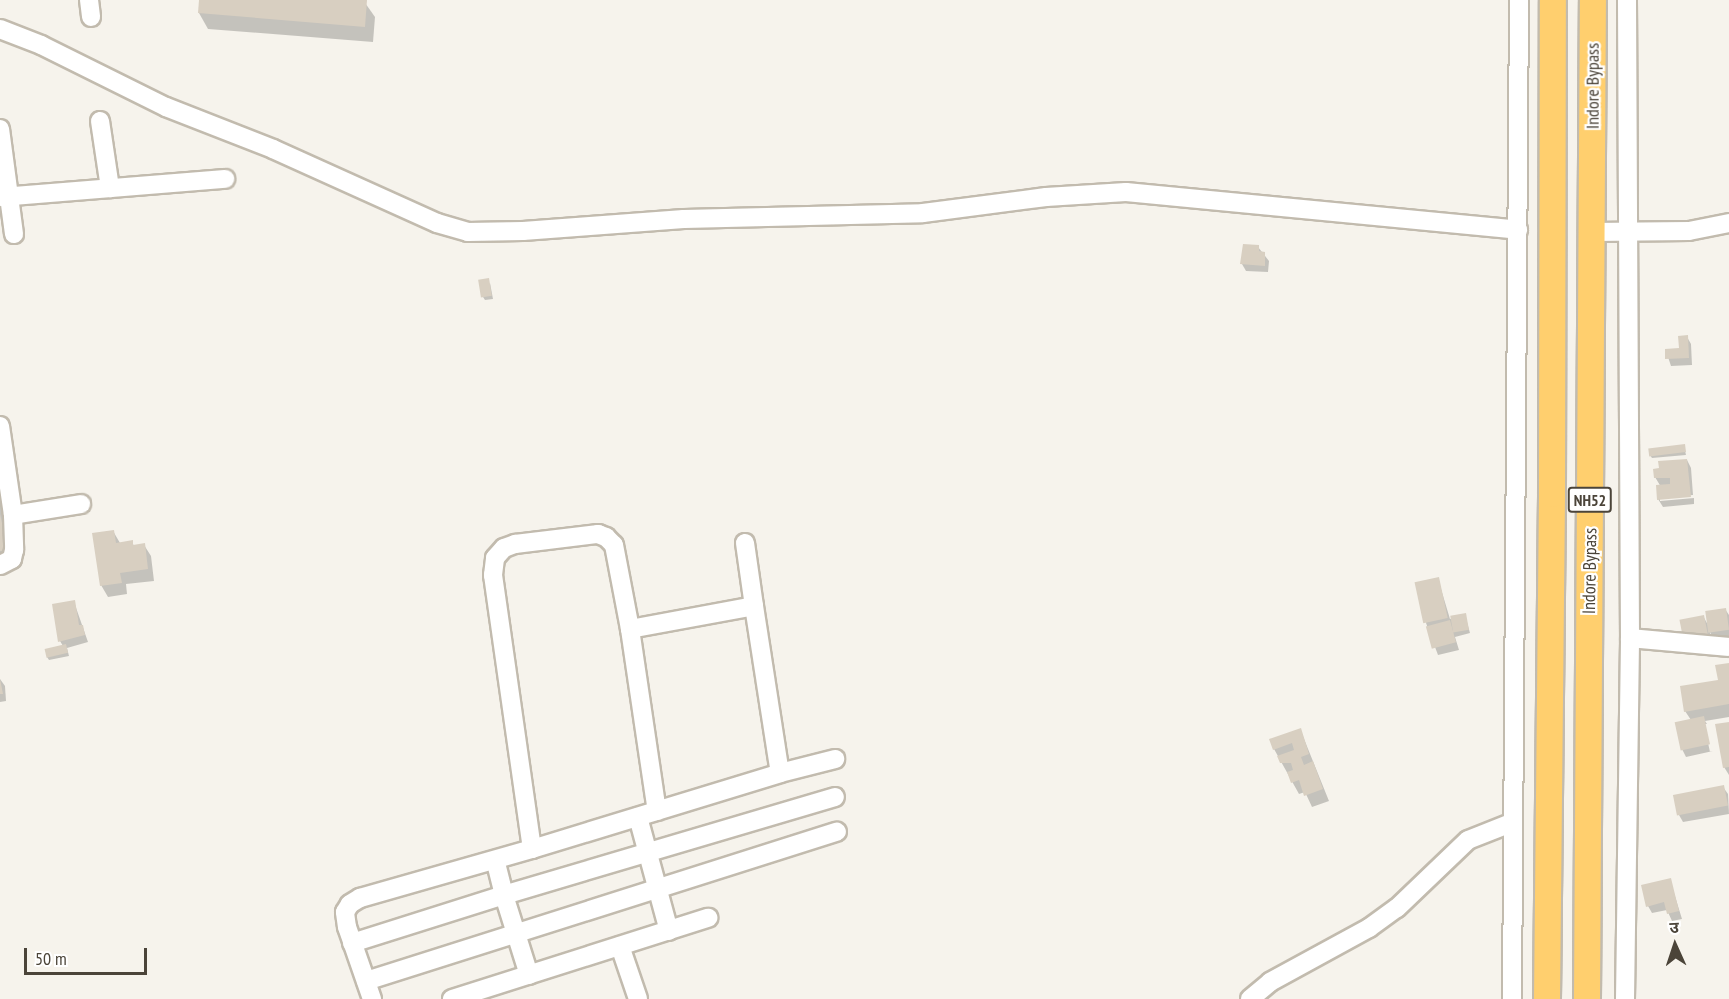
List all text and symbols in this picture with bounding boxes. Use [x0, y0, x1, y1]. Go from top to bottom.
street label: Indore Bypass [1582, 43, 1604, 129]
road number: NH52 [1568, 487, 1612, 513]
street label: Indore Bypass [1578, 528, 1602, 614]
north arrow [1645, 915, 1705, 975]
text: उ [1669, 917, 1679, 937]
scale bar [27, 936, 150, 974]
text: 50 m [35, 947, 67, 970]

